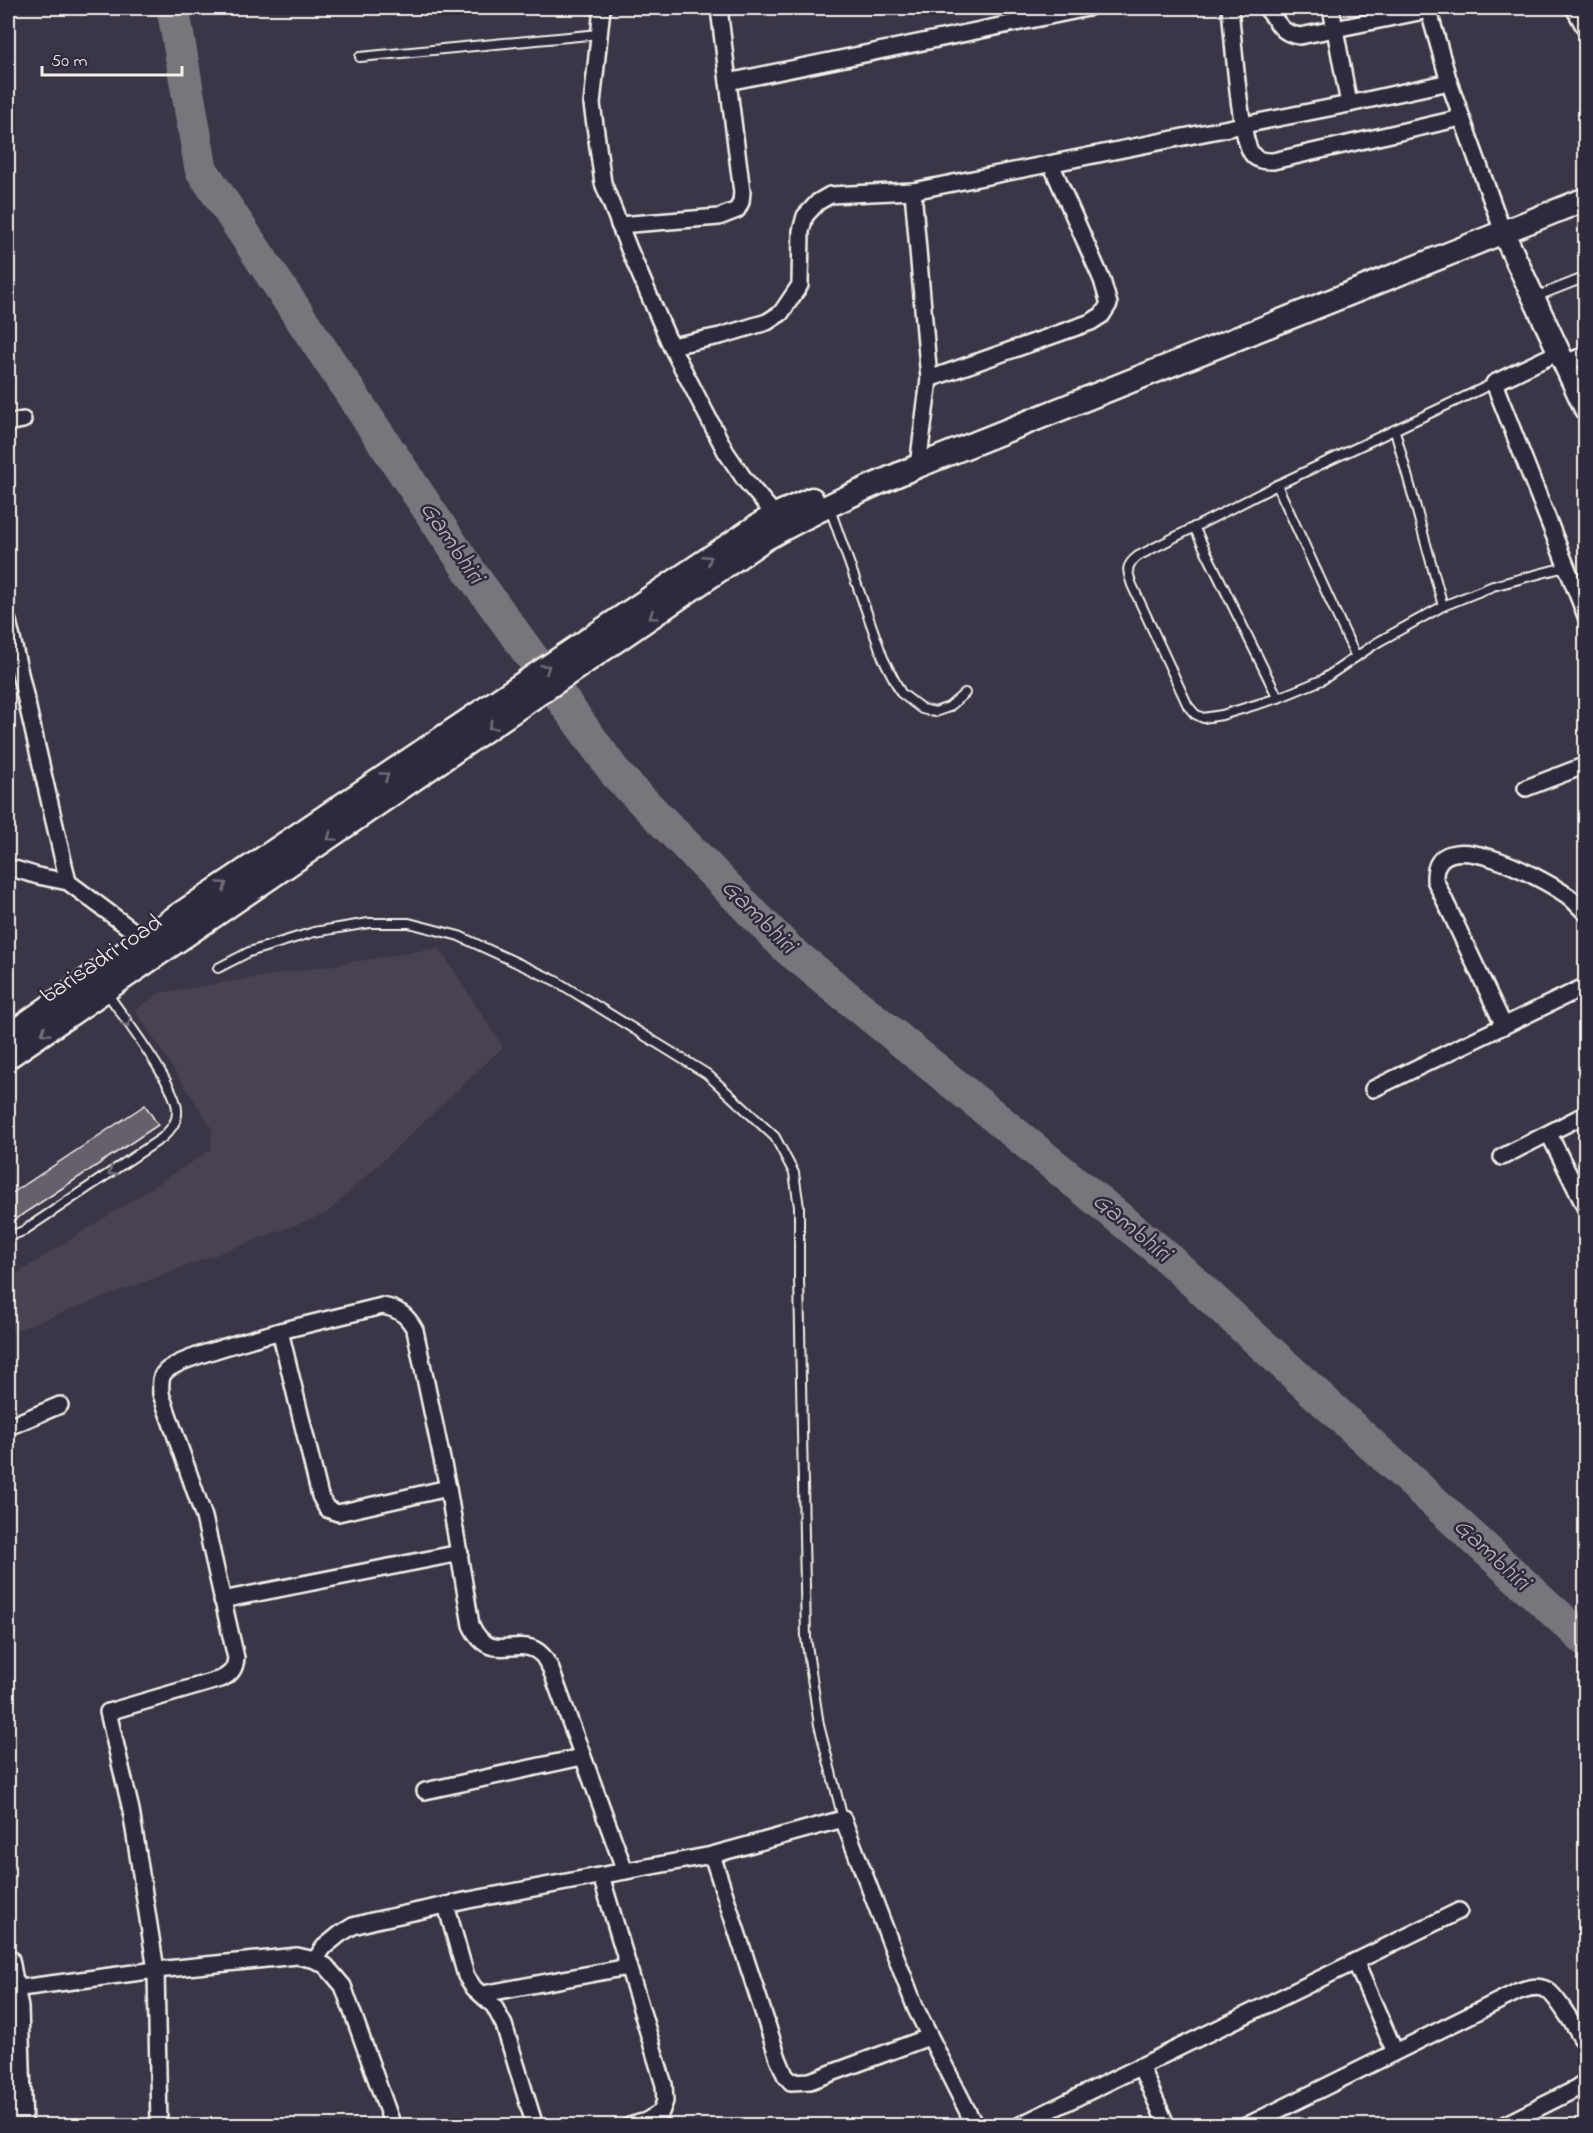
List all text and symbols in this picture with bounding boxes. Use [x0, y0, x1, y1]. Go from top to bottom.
scale bar [42, 39, 182, 77]
text: 50 m [51, 49, 88, 75]
water label: Gambhiri [409, 494, 494, 594]
one-way arrow [702, 555, 713, 566]
one-way arrow [649, 609, 660, 620]
one-way arrow [540, 664, 551, 675]
one-way arrow [488, 719, 499, 730]
one-way arrow [378, 773, 389, 784]
one-way arrow [327, 829, 337, 841]
water label: Gambhiri [712, 871, 806, 965]
one-way arrow [216, 881, 227, 892]
street label: barisadri road [34, 906, 170, 1014]
one-way arrow [120, 1016, 131, 1027]
one-way arrow [40, 1025, 51, 1036]
one-way arrow [108, 1165, 119, 1176]
water label: Gambhiri [1083, 1183, 1181, 1274]
water label: Gambhiri [1444, 1509, 1540, 1602]

